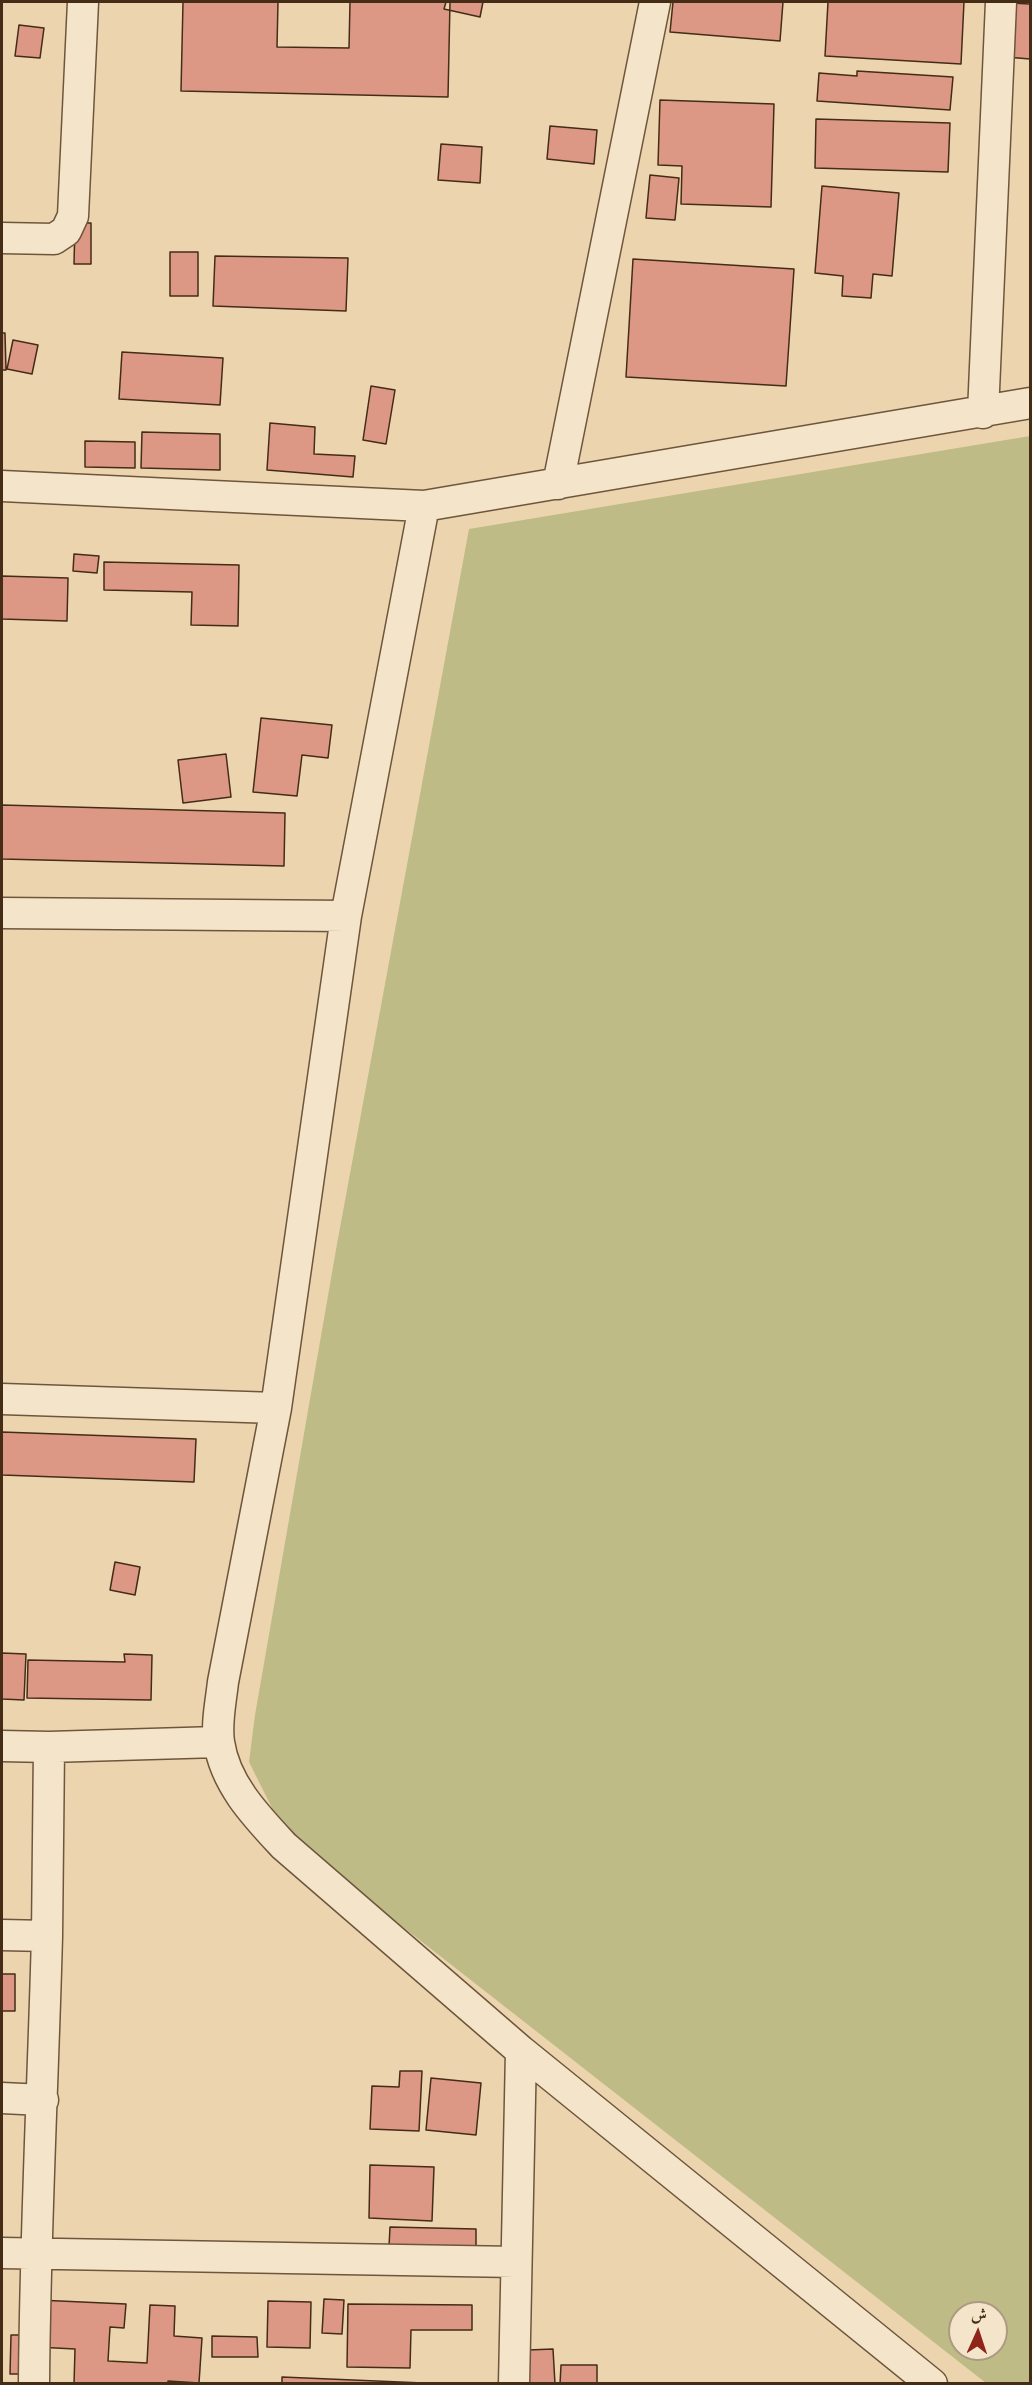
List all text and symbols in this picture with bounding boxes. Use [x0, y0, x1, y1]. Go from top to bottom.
north arrow [948, 2301, 1008, 2361]
text: ش [970, 2304, 987, 2326]

